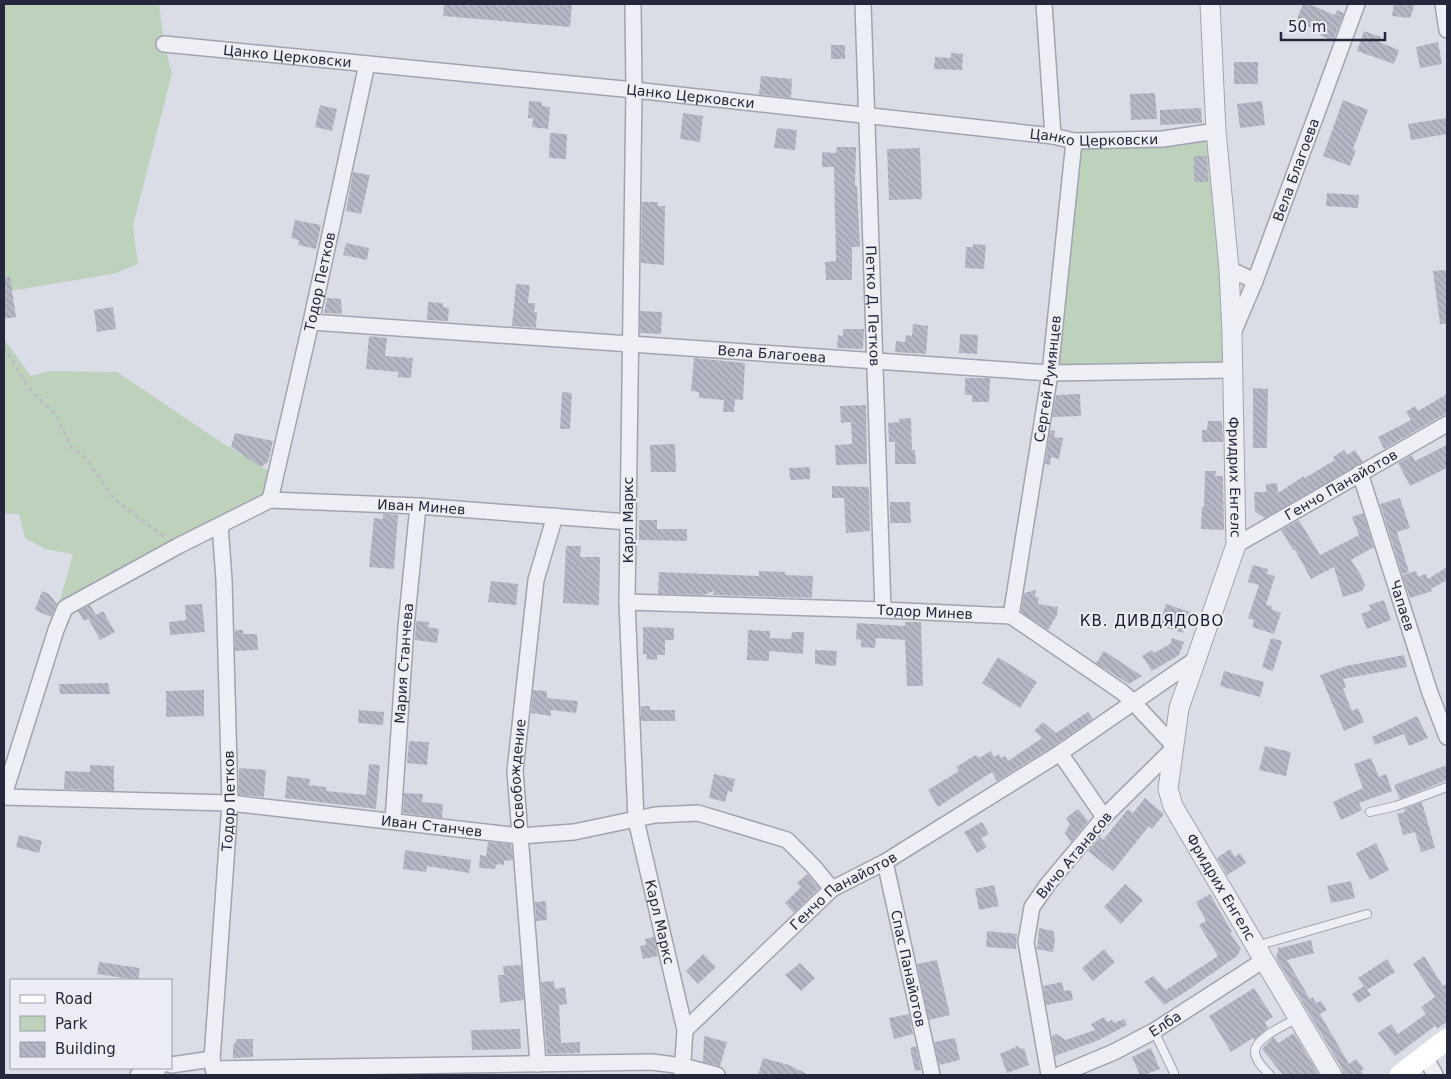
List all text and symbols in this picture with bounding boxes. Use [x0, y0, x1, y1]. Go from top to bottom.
scale bar [1281, 10, 1385, 42]
text: 50 m [1288, 18, 1326, 36]
street label: Цанко Церковски [222, 42, 352, 70]
street label: Цанко Церковски [625, 81, 755, 111]
street label: Вела Благоева [1270, 116, 1322, 224]
street label: Цанко Церковски [1029, 126, 1158, 149]
street label: Тодор Петков [301, 230, 338, 334]
street label: Петко Д. Петков [863, 245, 883, 367]
street label: Сергей Румянцев [1031, 315, 1064, 444]
street label: Вела Благоева [717, 342, 827, 366]
street label: Фридрих Енгелс [1226, 416, 1244, 538]
street label: Генчо Панайотов [1282, 446, 1400, 523]
street label: Карл Маркс [620, 477, 636, 563]
street label: Иван Минев [377, 496, 466, 518]
street label: Чапаев [1387, 578, 1418, 633]
street label: Мария Станчева [392, 602, 416, 724]
street label: Тодор Минев [876, 602, 973, 622]
district label: КВ. ДИВДЯДОВО [1080, 612, 1224, 630]
street label: Освобождение [506, 718, 529, 830]
street label: Тодор Петков [219, 750, 238, 853]
street label: Вичо Атанасов [1033, 808, 1115, 902]
street label: Иван Станчев [380, 812, 483, 840]
street label: Фридрих Енгелс [1183, 831, 1259, 943]
street label: Генчо Панайотов [787, 849, 900, 933]
street label: Карл Маркс [642, 878, 677, 966]
street label: Спас Панайотов [888, 908, 929, 1028]
legend [10, 979, 172, 1069]
text: Road [55, 990, 93, 1008]
street label: Елба [1146, 1008, 1184, 1040]
text: Park [55, 1015, 88, 1033]
text: Building [55, 1040, 116, 1058]

